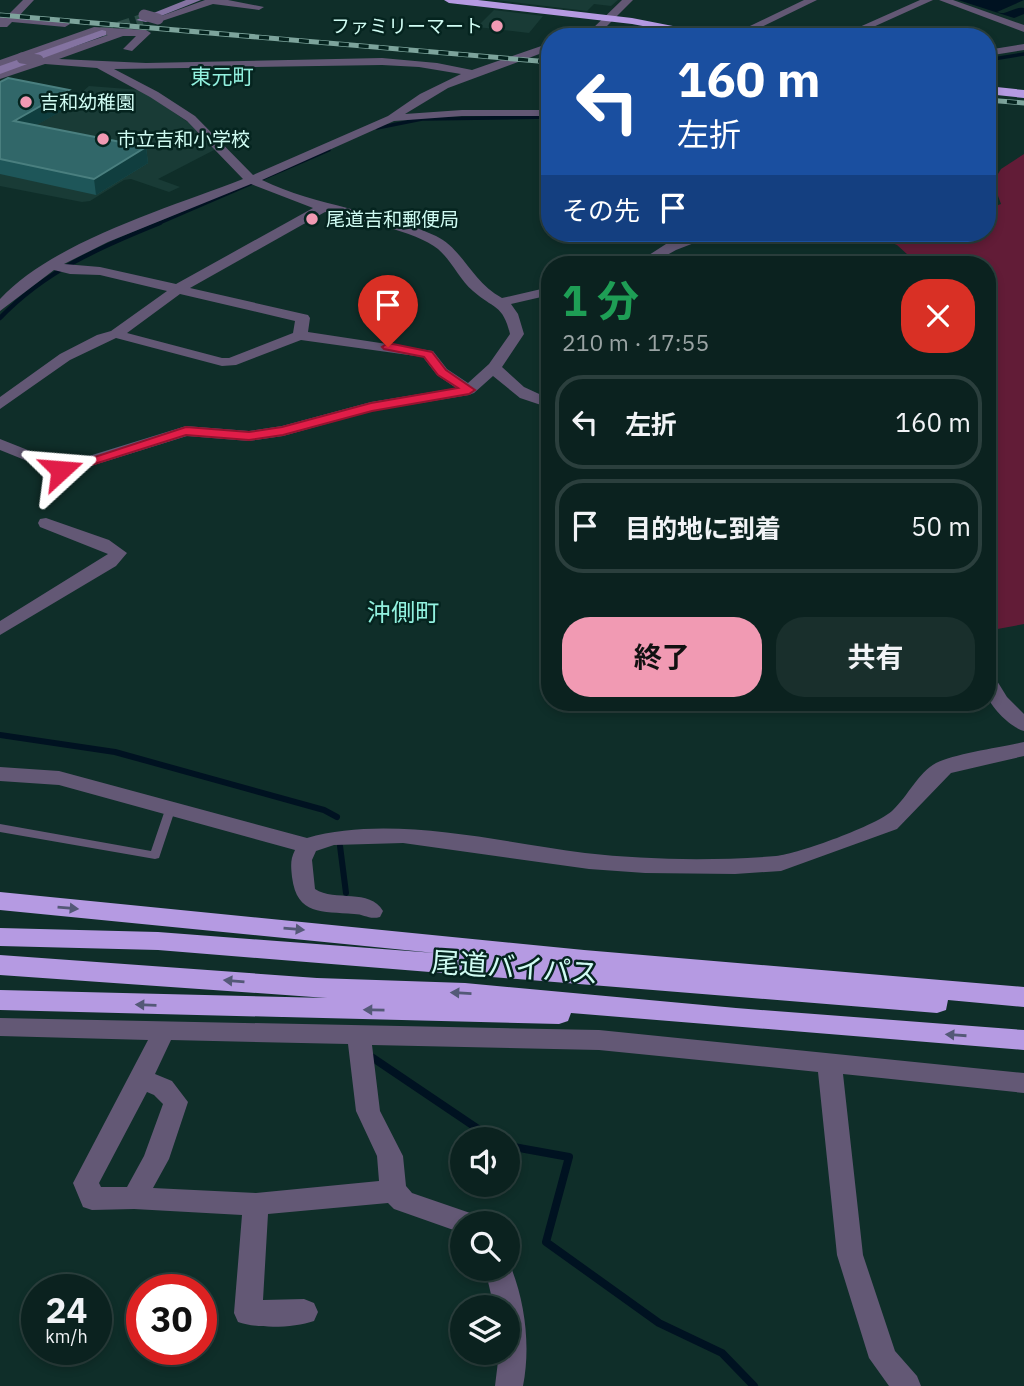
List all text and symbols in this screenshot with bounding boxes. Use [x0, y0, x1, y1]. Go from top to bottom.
place label: ファミリーマート [331, 14, 483, 38]
marker: ファミリーマート [489, 18, 505, 34]
text: 160 m [677, 47, 821, 110]
icon: left [562, 56, 653, 147]
district label: 東元町 [191, 62, 254, 90]
place label: 吉和幼稚園 [40, 90, 135, 114]
marker: 吉和幼稚園 [18, 94, 34, 110]
text: 左折 [677, 113, 741, 155]
place label: 市立吉和小学校 [117, 127, 250, 151]
marker: 市立吉和小学校 [95, 131, 111, 147]
icon: arrive [654, 189, 692, 227]
text: その先 [562, 193, 640, 227]
place label: 尾道吉和郵便局 [326, 207, 459, 231]
marker: 尾道吉和郵便局 [304, 211, 320, 227]
text: 1 分 [562, 273, 639, 328]
pin [358, 275, 418, 347]
button: close [901, 279, 975, 353]
icon: arrive [369, 286, 407, 324]
text: 210 m · 17:55 [562, 327, 709, 357]
icon: left [566, 403, 604, 441]
text: 160 m [895, 405, 971, 439]
text: 左折 [625, 407, 677, 441]
position arrow [24, 433, 98, 507]
icon: arrive [566, 507, 604, 545]
text: 50 m [911, 509, 971, 543]
text: 目的地に到着 [625, 511, 781, 545]
district label: 沖側町 [367, 596, 439, 628]
button: 終了 [562, 617, 762, 697]
button: 共有 [776, 617, 975, 697]
one-way arrow [57, 902, 79, 913]
one-way arrow [284, 924, 306, 935]
street label: 尾道バイパス [430, 943, 600, 991]
one-way arrow [222, 975, 244, 986]
one-way arrow [450, 987, 472, 998]
one-way arrow [135, 999, 157, 1010]
one-way arrow [363, 1004, 385, 1016]
one-way arrow [945, 1029, 967, 1040]
map controls [450, 1127, 520, 1365]
button: sound [450, 1127, 520, 1197]
button: search [450, 1211, 520, 1281]
speed limit sign: 30 [126, 1274, 217, 1365]
text: 24 [45, 1287, 88, 1333]
button: layers [450, 1295, 520, 1365]
text: km/h [45, 1325, 88, 1348]

